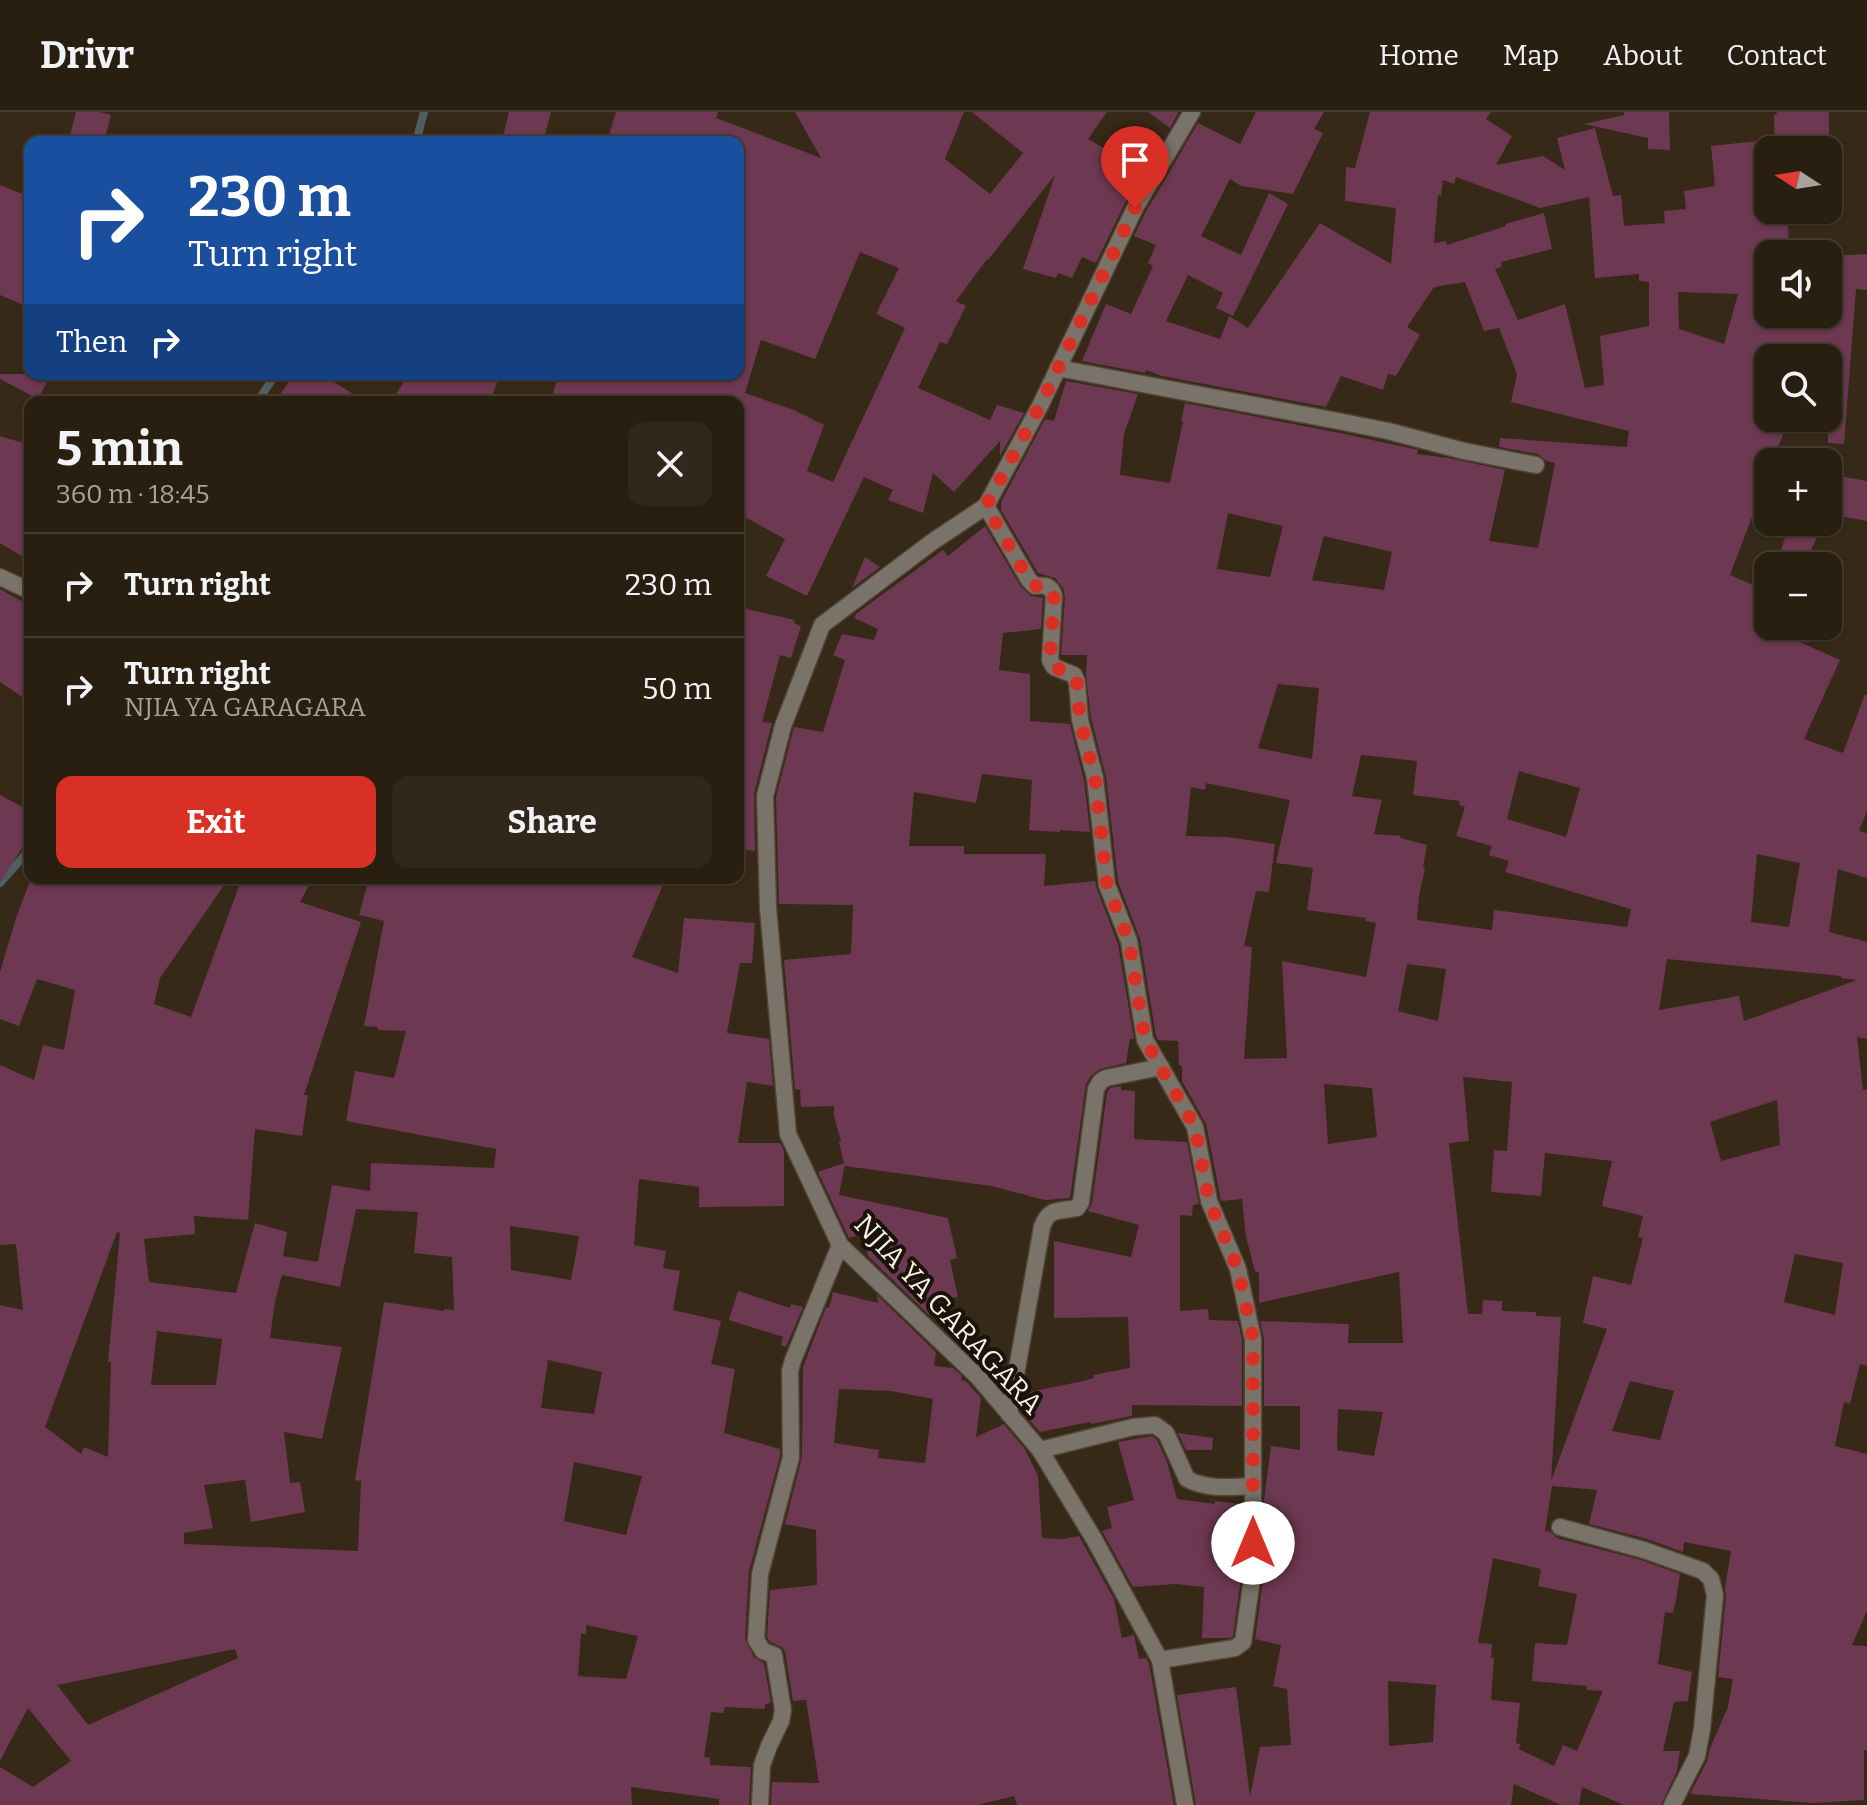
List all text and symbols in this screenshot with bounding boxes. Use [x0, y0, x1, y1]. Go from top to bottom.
text: Drivr [40, 32, 134, 78]
text: Home [1379, 39, 1459, 72]
text: Map [1503, 39, 1559, 72]
text: About [1603, 39, 1683, 72]
text: Contact [1727, 39, 1827, 72]
pin [1101, 126, 1169, 208]
north arrow [1754, 136, 1842, 224]
map controls [1754, 136, 1842, 640]
icon: arrive [1113, 138, 1157, 182]
text: 230 m [188, 164, 351, 231]
icon: right [56, 168, 160, 272]
text: Turn right [188, 232, 357, 276]
button: sound [1754, 240, 1842, 328]
icon: right [143, 320, 187, 364]
text: Then [56, 324, 127, 360]
button: search [1754, 344, 1842, 432]
text: 5 min [56, 420, 183, 478]
button: close [628, 422, 712, 506]
button: + [1754, 448, 1842, 536]
text: 360 m · 18:45 [56, 479, 209, 510]
button: − [1754, 552, 1842, 640]
icon: right [56, 563, 100, 607]
text: Turn right [124, 567, 271, 603]
text: 230 m [625, 567, 712, 603]
text: Turn right [124, 656, 271, 692]
icon: right [56, 667, 100, 711]
text: 50 m [642, 671, 712, 707]
text: NJIA YA GARAGARA [124, 692, 366, 723]
button: Exit [56, 776, 376, 868]
button: Share [392, 776, 712, 868]
street label: NJIA YA GARAGARA [848, 1208, 1050, 1421]
position arrow [1211, 1501, 1295, 1585]

